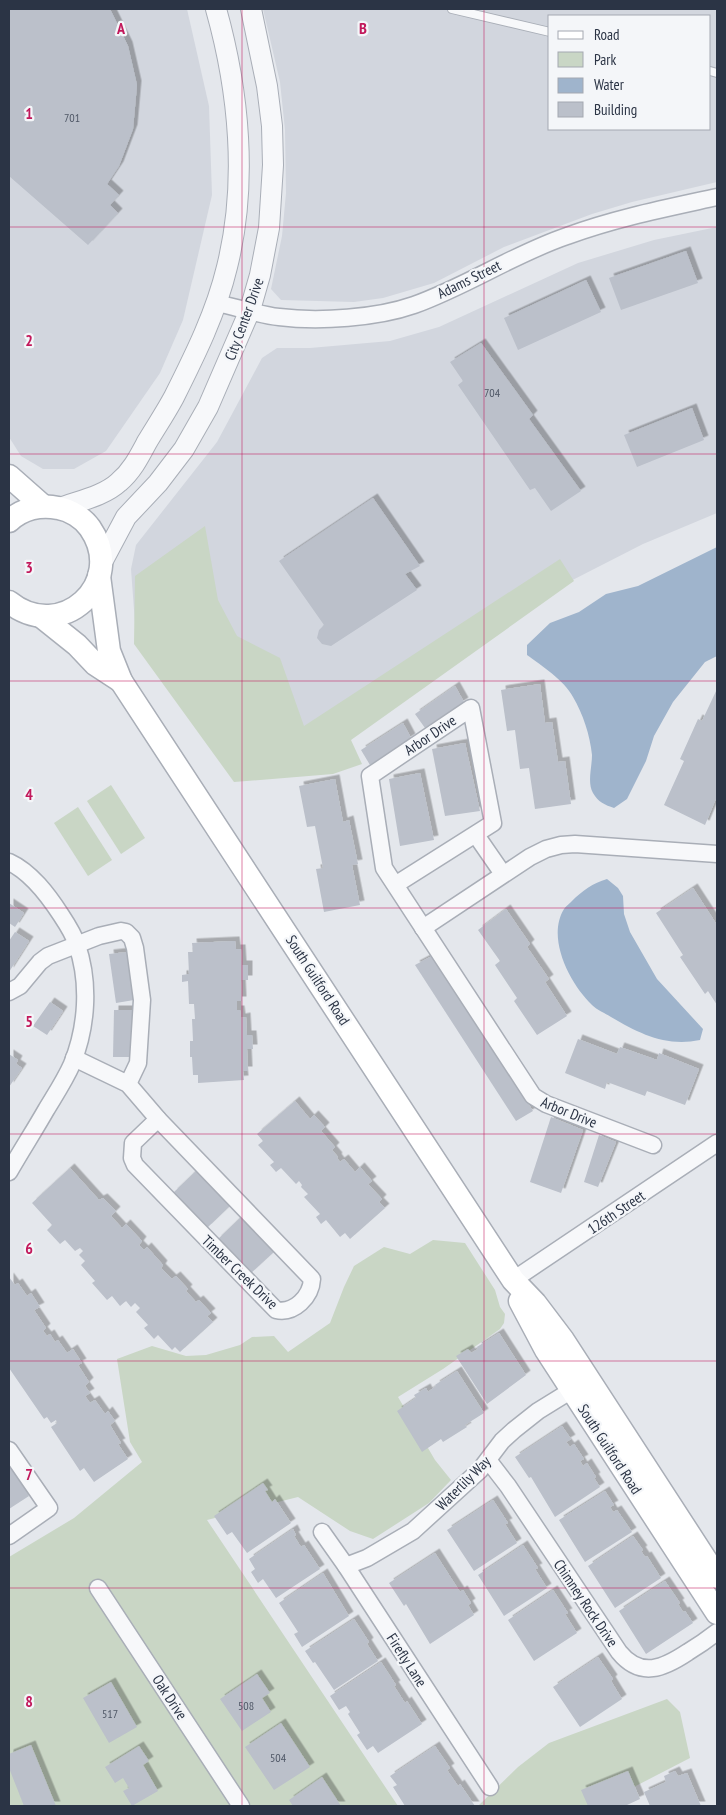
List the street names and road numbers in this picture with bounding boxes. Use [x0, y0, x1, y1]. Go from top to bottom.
street label: Adams Street [434, 255, 504, 303]
street label: City Center Drive [220, 275, 268, 363]
street label: Arbor Drive [400, 711, 460, 759]
street label: South Guilford Road [282, 931, 354, 1029]
street label: Arbor Drive [538, 1092, 600, 1132]
street label: 126th Street [584, 1186, 648, 1238]
street label: Timber Creek Drive [198, 1231, 282, 1313]
street label: South Guilford Road [574, 1400, 646, 1498]
street label: Waterlily Way [432, 1451, 495, 1514]
street label: Chimney Rock Drive [550, 1556, 622, 1650]
street label: Firefly Lane [383, 1630, 431, 1690]
street label: Oak Drive [148, 1671, 192, 1723]

